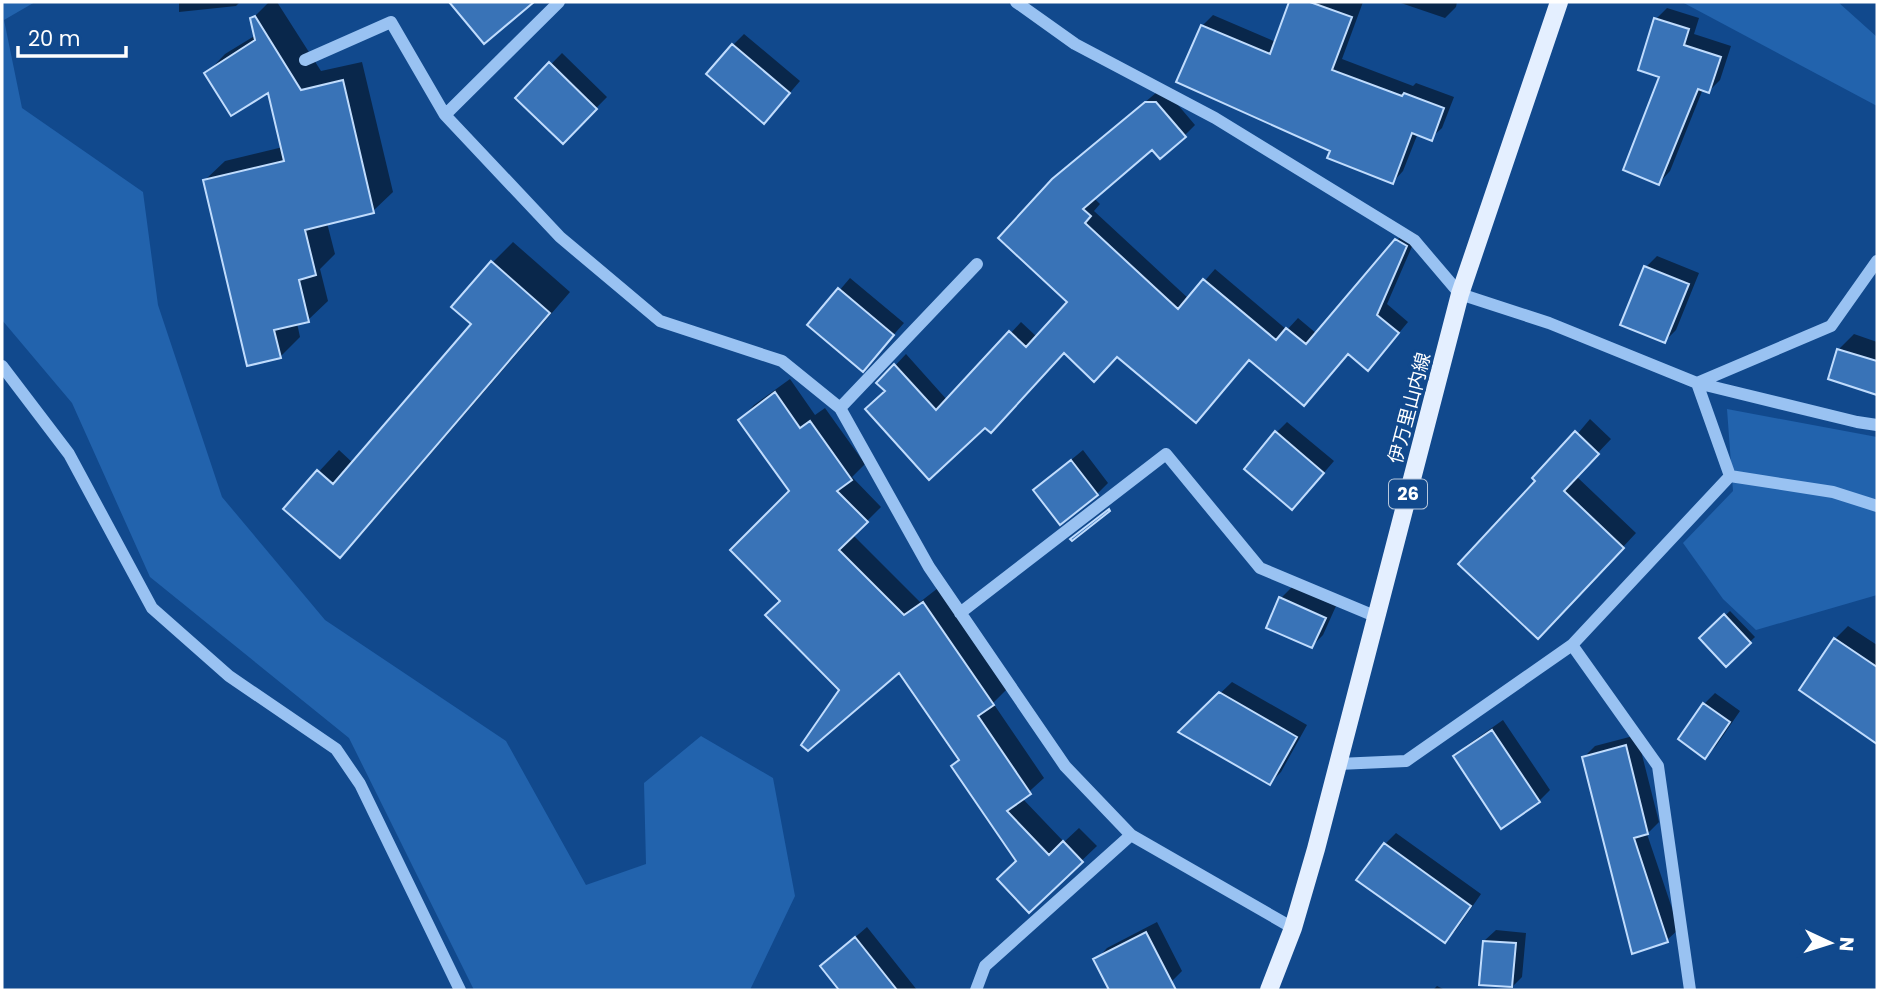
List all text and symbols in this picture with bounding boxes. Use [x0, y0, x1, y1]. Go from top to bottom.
scale bar [18, 14, 126, 58]
text: 20 m [28, 24, 81, 53]
street label: 伊万里山内線 [1382, 350, 1437, 467]
road number: 26 [1389, 480, 1427, 508]
north arrow [1795, 908, 1865, 978]
text: N [1832, 936, 1860, 952]

